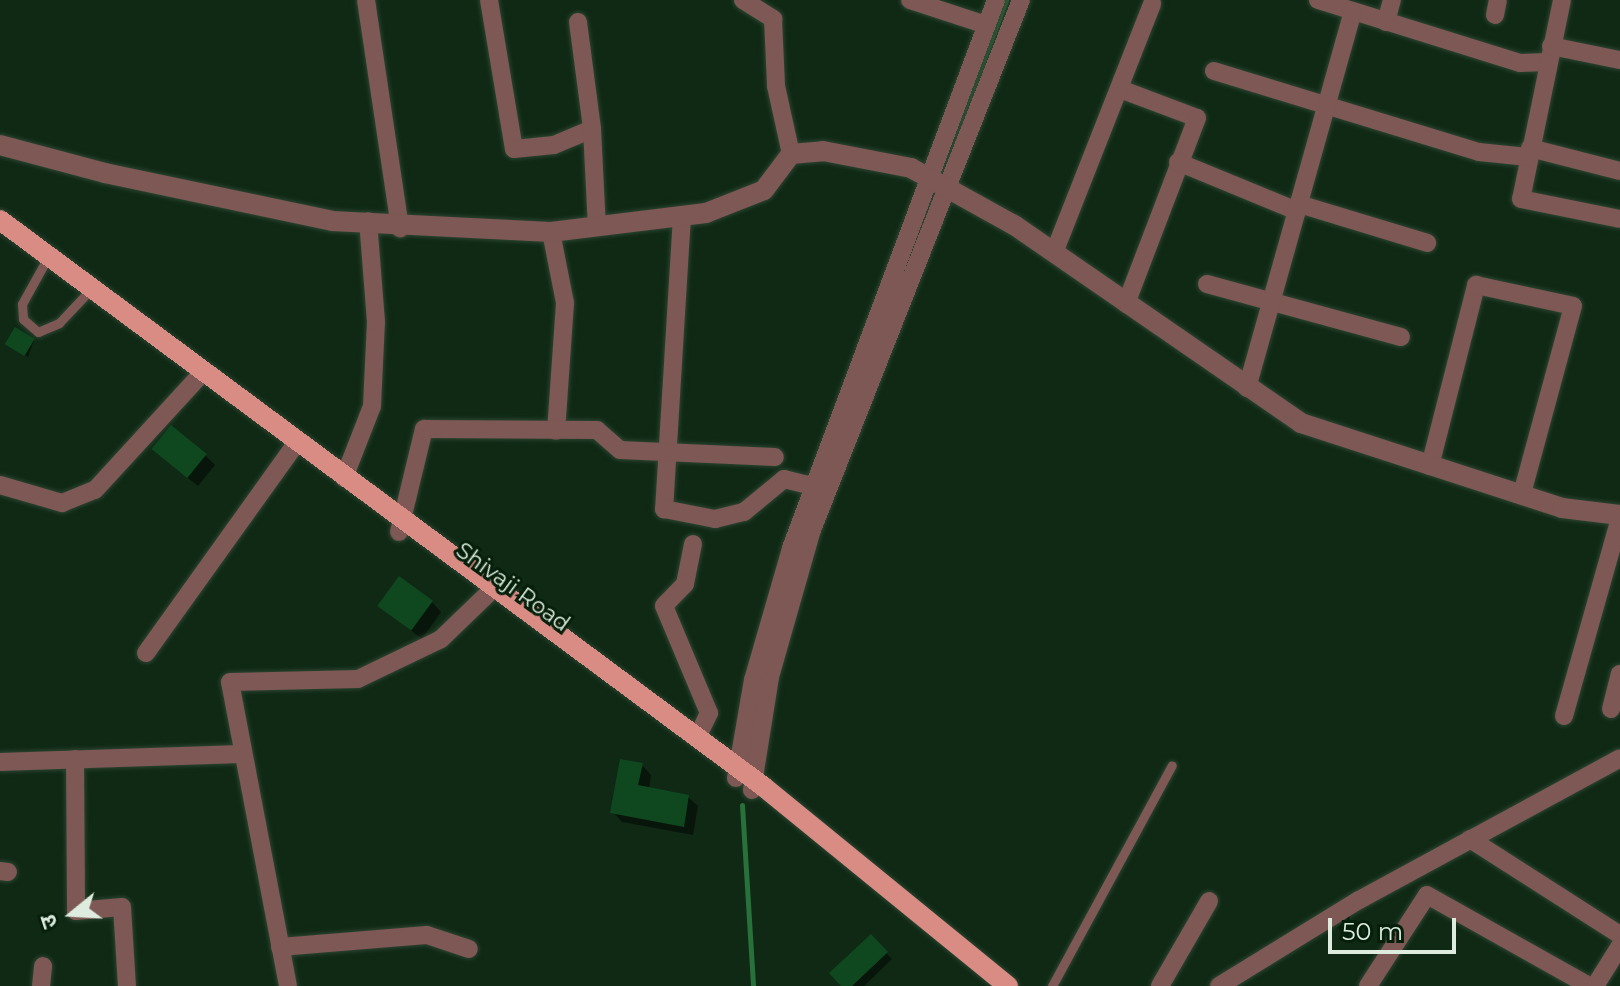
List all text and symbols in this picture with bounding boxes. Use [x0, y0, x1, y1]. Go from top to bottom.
street label: Shivaji Road [451, 537, 575, 637]
north arrow [32, 874, 112, 954]
scale bar [1332, 902, 1460, 952]
text: उ [34, 911, 64, 932]
text: 50 m [1342, 917, 1403, 946]

